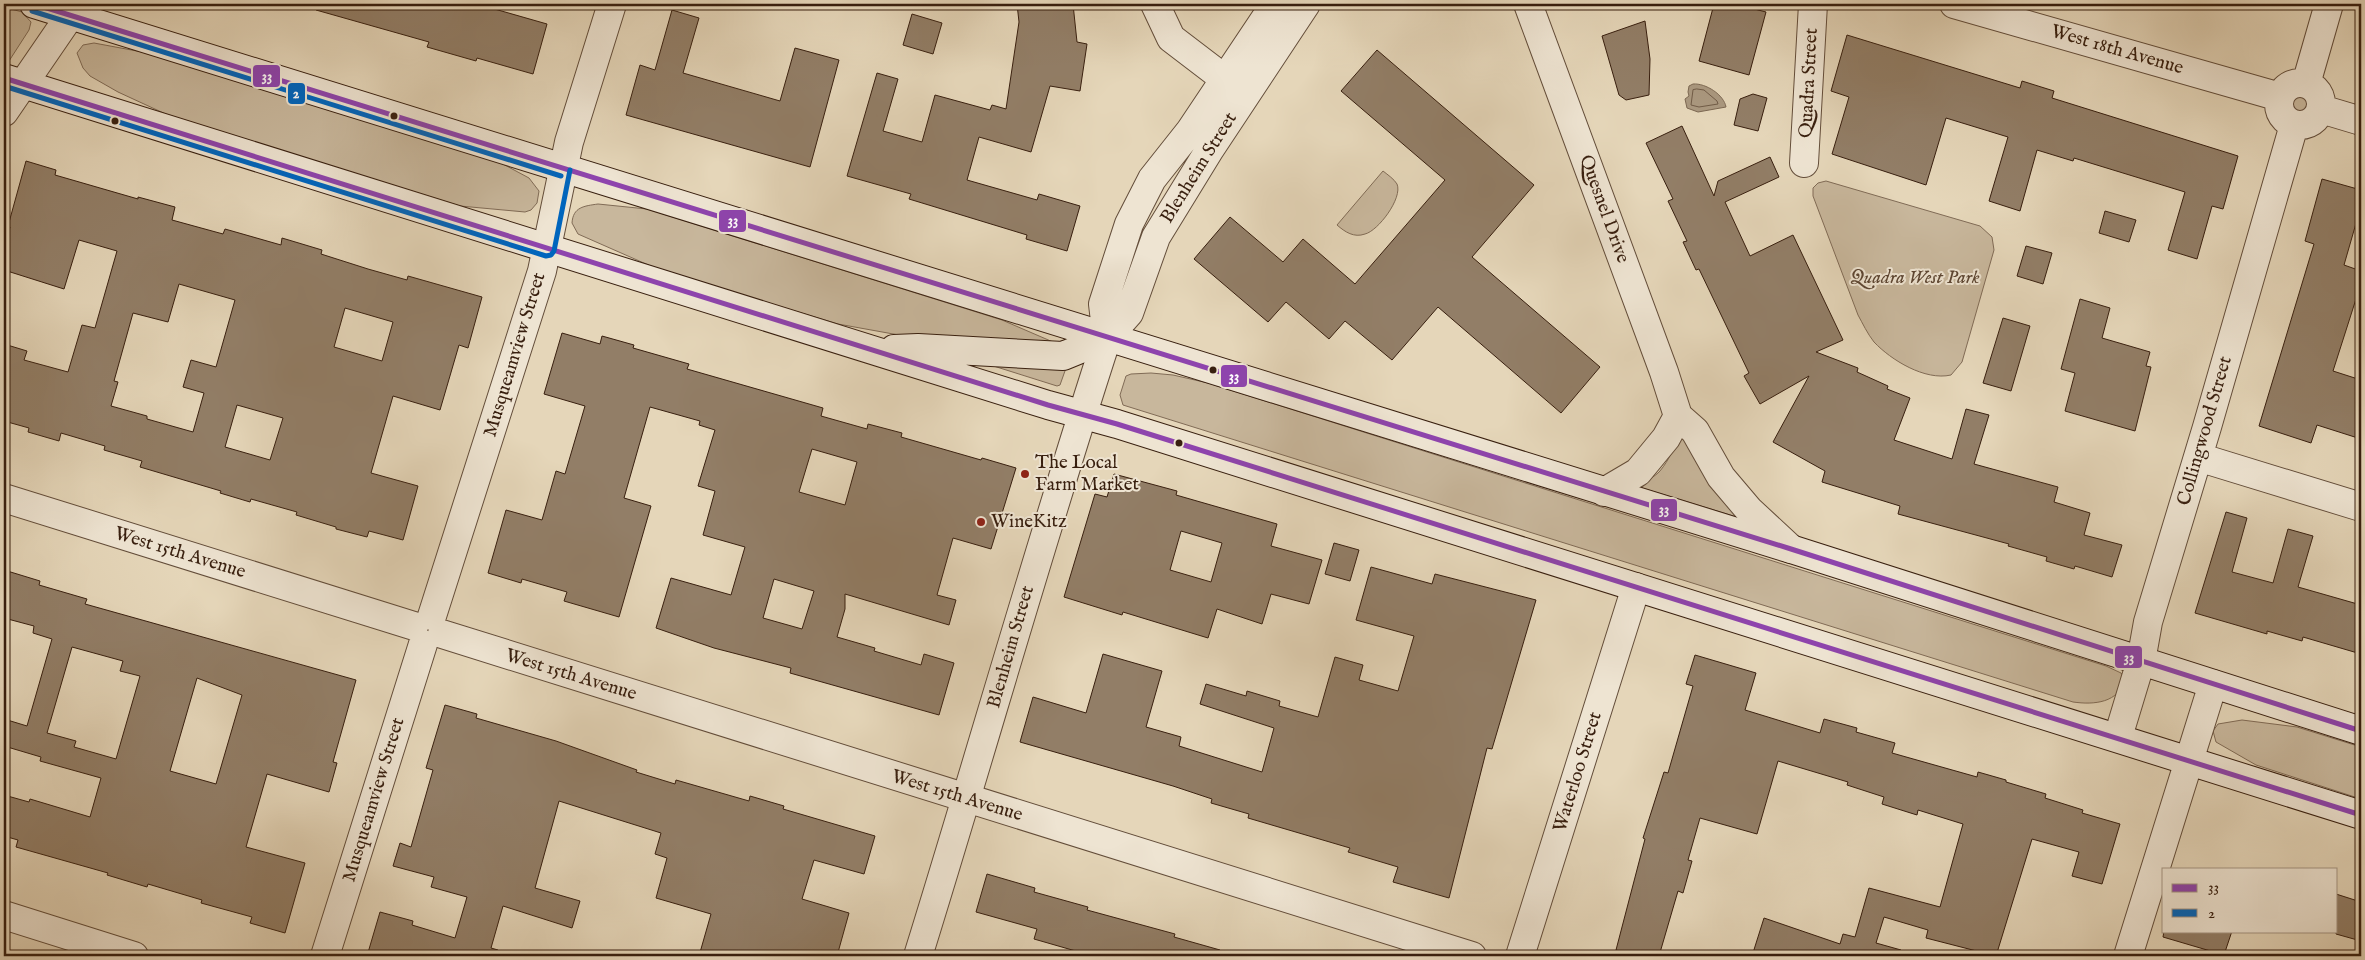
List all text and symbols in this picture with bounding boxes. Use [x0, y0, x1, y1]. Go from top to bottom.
street label: West 18th Avenue [2048, 20, 2186, 80]
street label: Quadra Street [1794, 27, 1824, 139]
line badge: 33 [252, 64, 281, 88]
text: 33 [262, 68, 272, 86]
line badge: 2 [287, 82, 306, 105]
text: 2 [293, 85, 300, 103]
street label: Blenheim Street [1155, 108, 1243, 228]
unlabelled marker [389, 111, 399, 121]
unlabelled marker [110, 116, 120, 126]
street label: Quesnel Drive [1573, 152, 1635, 267]
line badge: 33 [718, 209, 747, 233]
text: 33 [728, 212, 738, 230]
park label: Quadra West Park [1850, 266, 1980, 290]
street label: Musqueamview Street [479, 269, 552, 440]
street label: Collingwood Street [2172, 353, 2238, 508]
line badge: 33 [1220, 364, 1248, 388]
unlabelled marker [1208, 365, 1218, 375]
text: 33 [1229, 368, 1239, 386]
unlabelled marker [1174, 438, 1184, 448]
place label: The Local Farm Market [1035, 451, 1140, 497]
marker: The Local Farm Market [1019, 468, 1031, 480]
line badge: 33 [1650, 498, 1678, 522]
text: 33 [1659, 501, 1669, 519]
place label: WineKitz [991, 510, 1067, 534]
marker: WineKitz [975, 516, 987, 528]
street label: West 15th Avenue [111, 522, 249, 584]
street label: Blenheim Street [982, 582, 1040, 711]
street label: West 15th Avenue [502, 644, 640, 706]
line badge: 33 [2114, 645, 2143, 669]
text: 33 [2124, 649, 2134, 667]
street label: Waterloo Street [1548, 709, 1608, 835]
street label: Musqueamview Street [338, 714, 411, 885]
street label: West 15th Avenue [888, 765, 1026, 827]
legend [2162, 868, 2338, 932]
text: 33 [2208, 878, 2219, 897]
text: 2 [2208, 904, 2215, 923]

